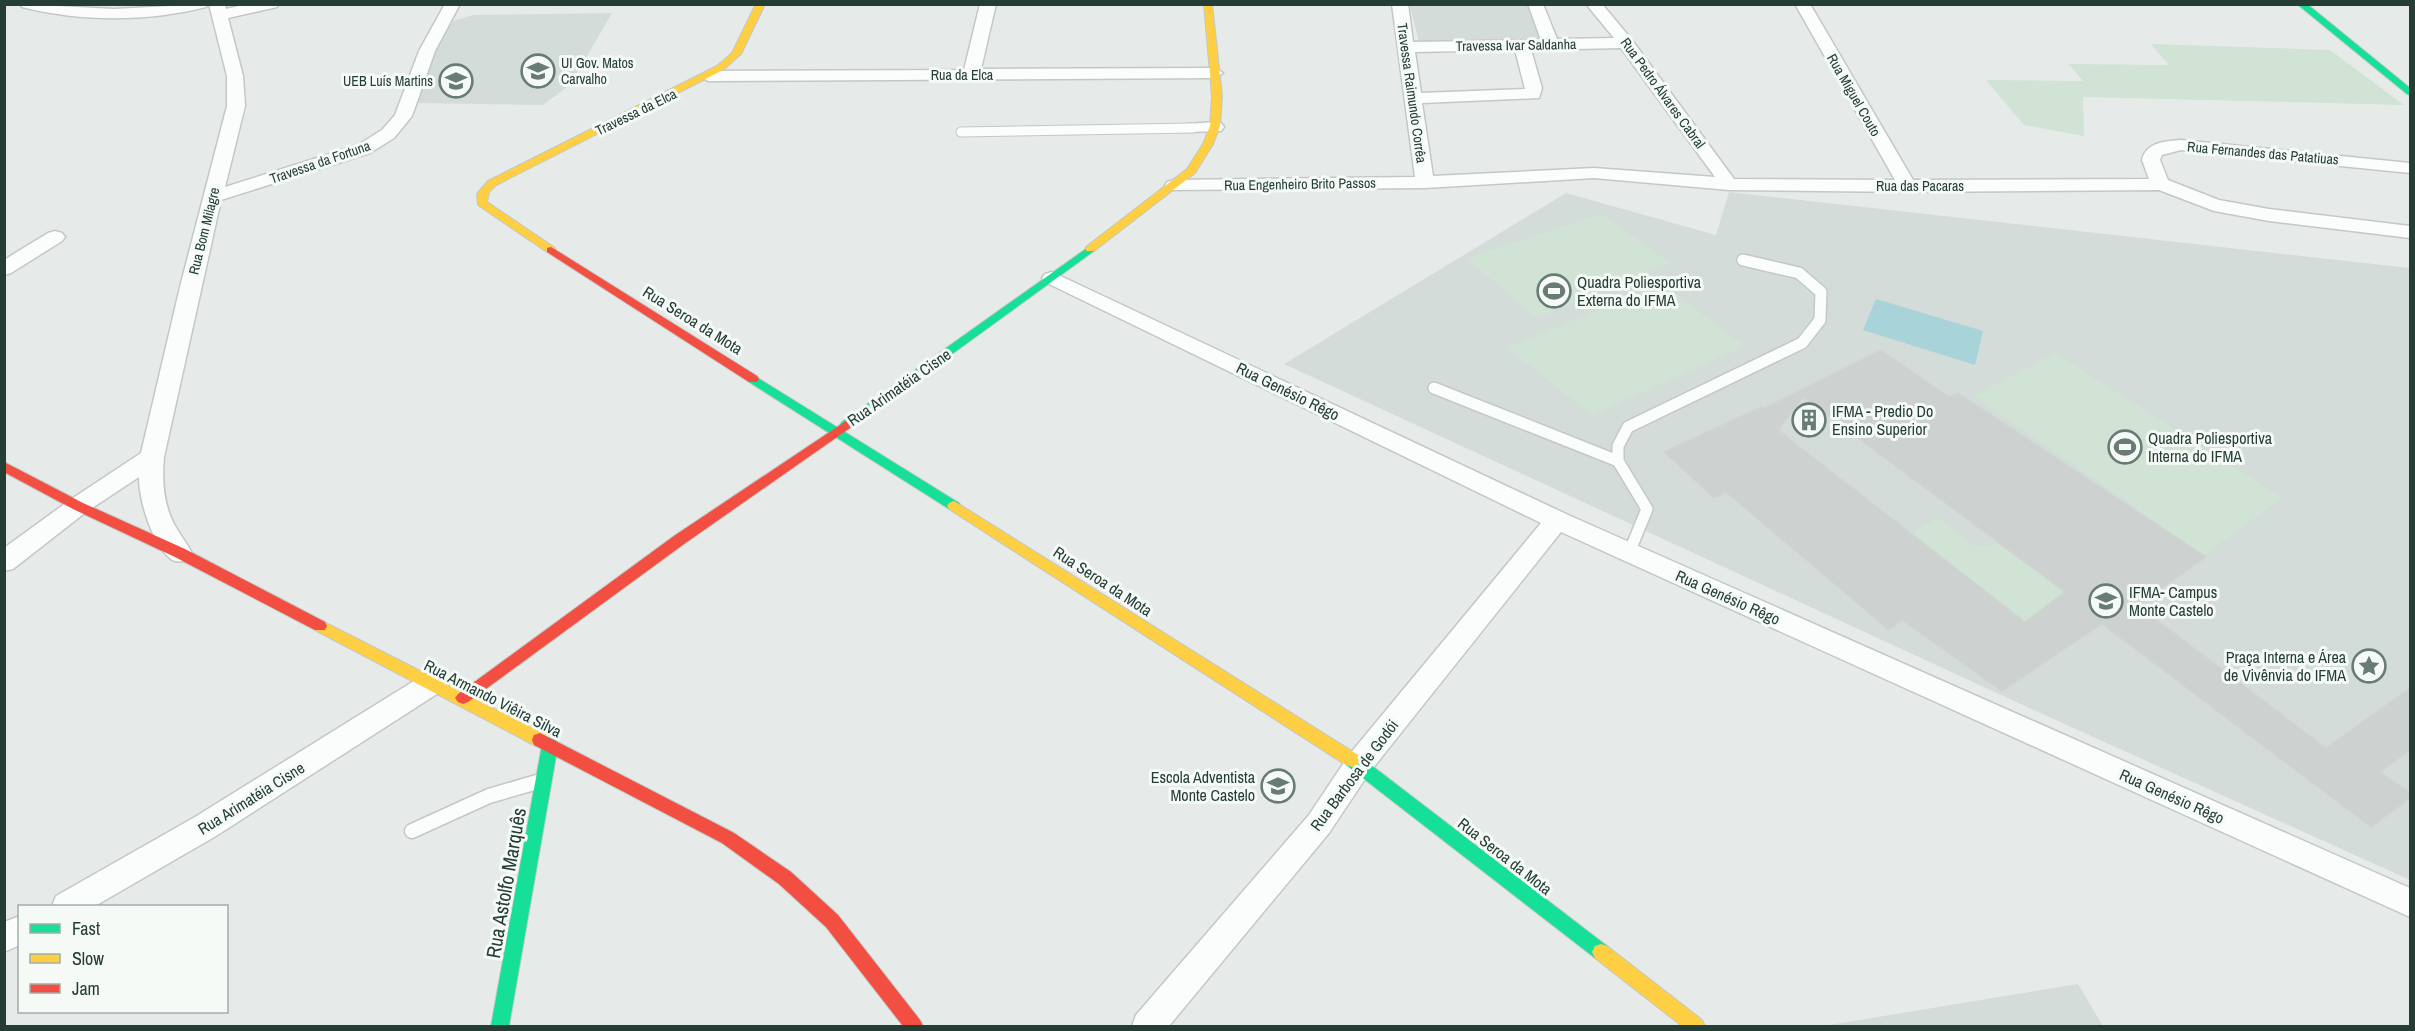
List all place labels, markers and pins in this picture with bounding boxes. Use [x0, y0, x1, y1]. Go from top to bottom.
school or university icon: UI Gov. Matos Carvalho [520, 53, 556, 89]
place label: UI Gov. Matos Carvalho [561, 54, 634, 88]
school or university icon: UEB Luís Martins [438, 63, 474, 99]
place label: UEB Luís Martins [343, 72, 433, 90]
place label: Quadra Poliesportiva Externa do IFMA [1577, 271, 1702, 311]
sports icon: Quadra Poliesportiva Externa do IFMA [1536, 273, 1572, 309]
place label: IFMA - Predio Do Ensino Superior [1832, 400, 1933, 440]
building icon: IFMA - Predio Do Ensino Superior [1791, 402, 1827, 438]
place label: Quadra Poliesportiva Interna do IFMA [2148, 427, 2273, 467]
sports icon: Quadra Poliesportiva Interna do IFMA [2107, 429, 2143, 465]
place label: IFMA- Campus Monte Castelo [2129, 581, 2217, 621]
school or university icon: IFMA- Campus Monte Castelo [2088, 583, 2124, 619]
place label: Praça Interna e Área de Vivênvia do IFMA [2224, 646, 2347, 686]
place icon: Praça Interna e Área de Vivênvia do IFMA [2351, 648, 2387, 684]
place label: Escola Adventista Monte Castelo [1151, 766, 1256, 806]
school or university icon: Escola Adventista Monte Castelo [1260, 768, 1296, 804]

